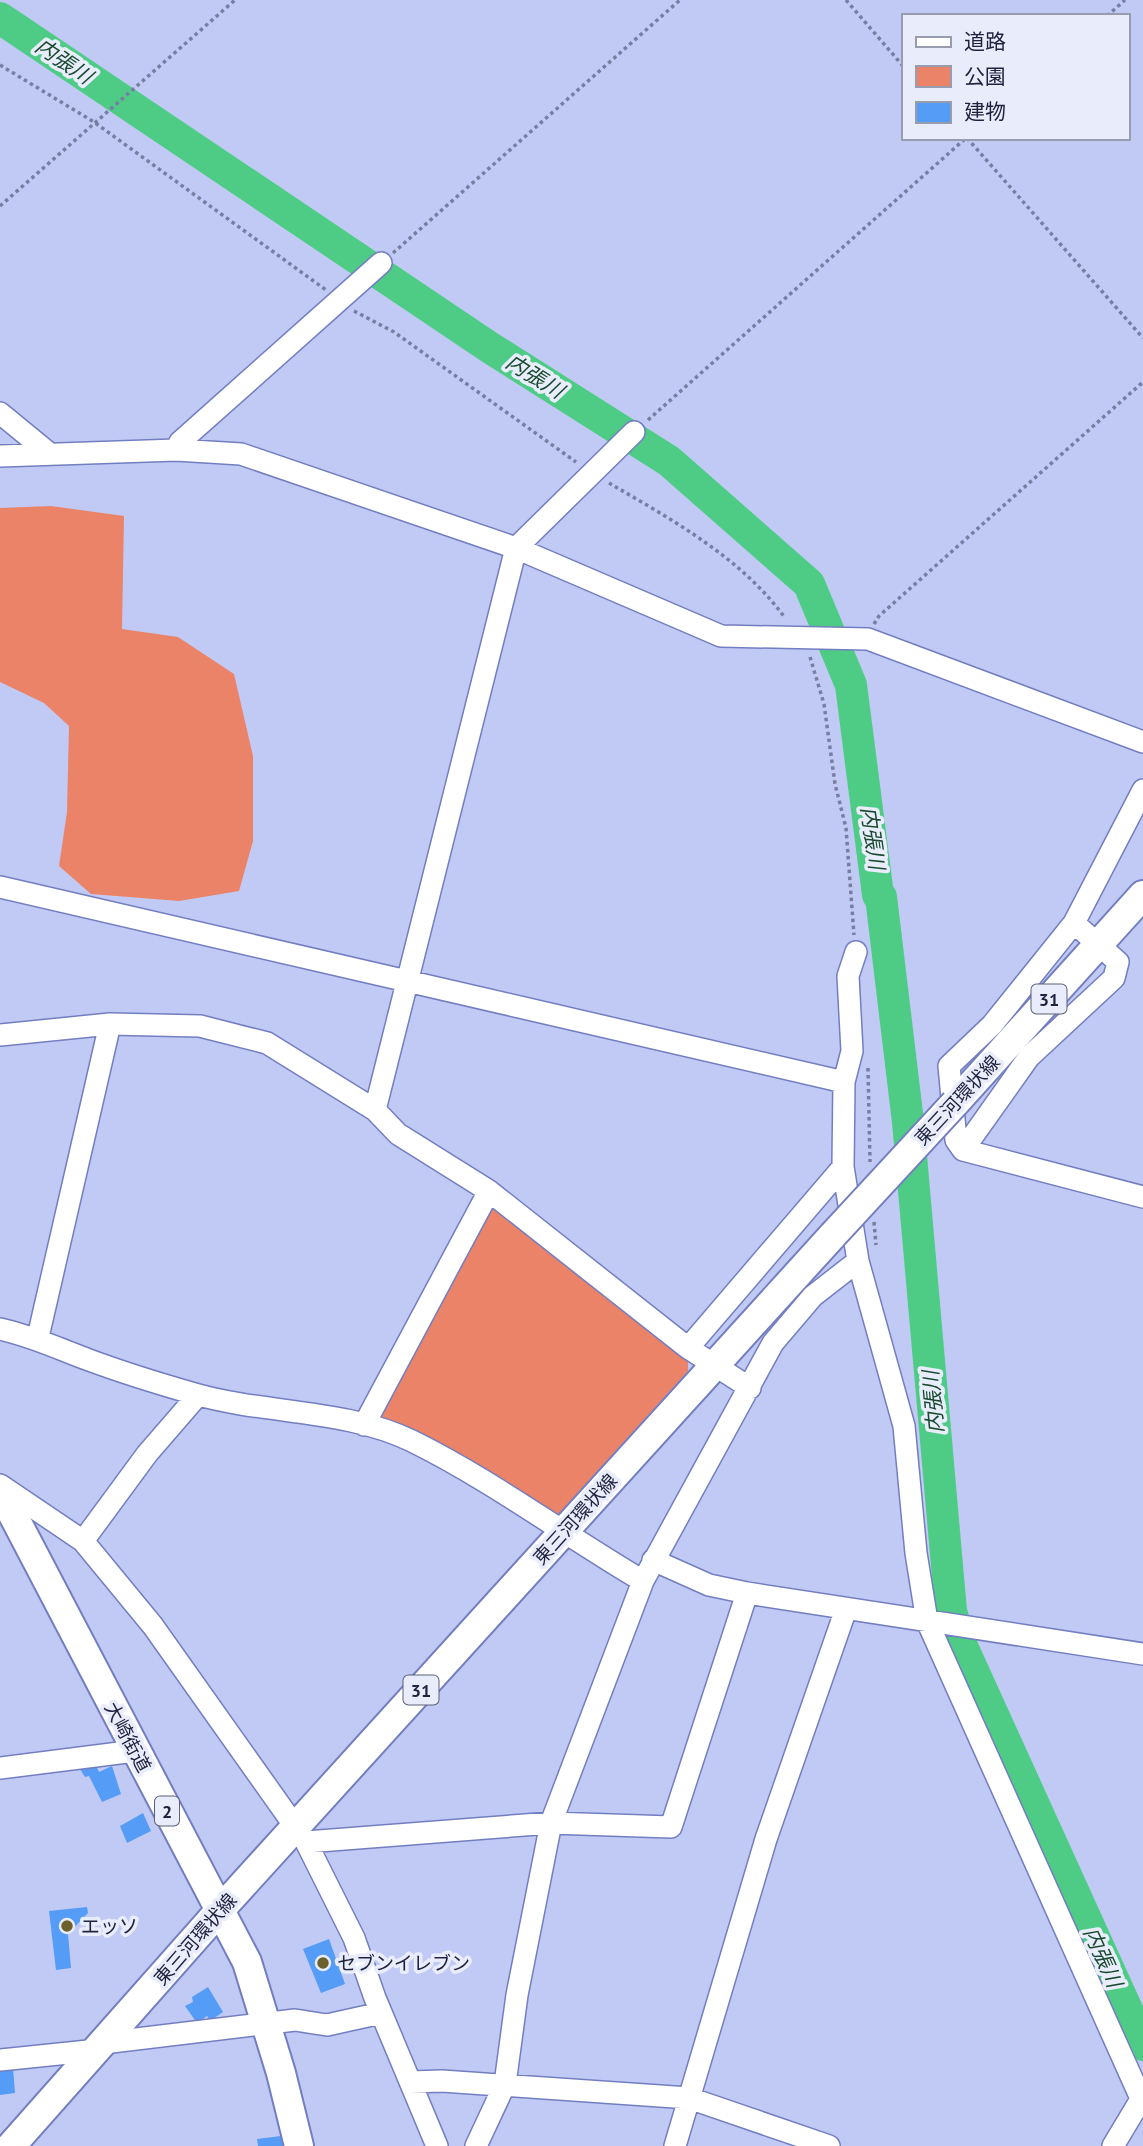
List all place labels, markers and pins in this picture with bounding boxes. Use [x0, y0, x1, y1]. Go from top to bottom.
place label: エッソ [81, 1914, 138, 1938]
marker: エッソ [59, 1918, 75, 1934]
place label: セブンイレブン [337, 1951, 470, 1975]
marker: セブンイレブン [315, 1955, 331, 1971]

